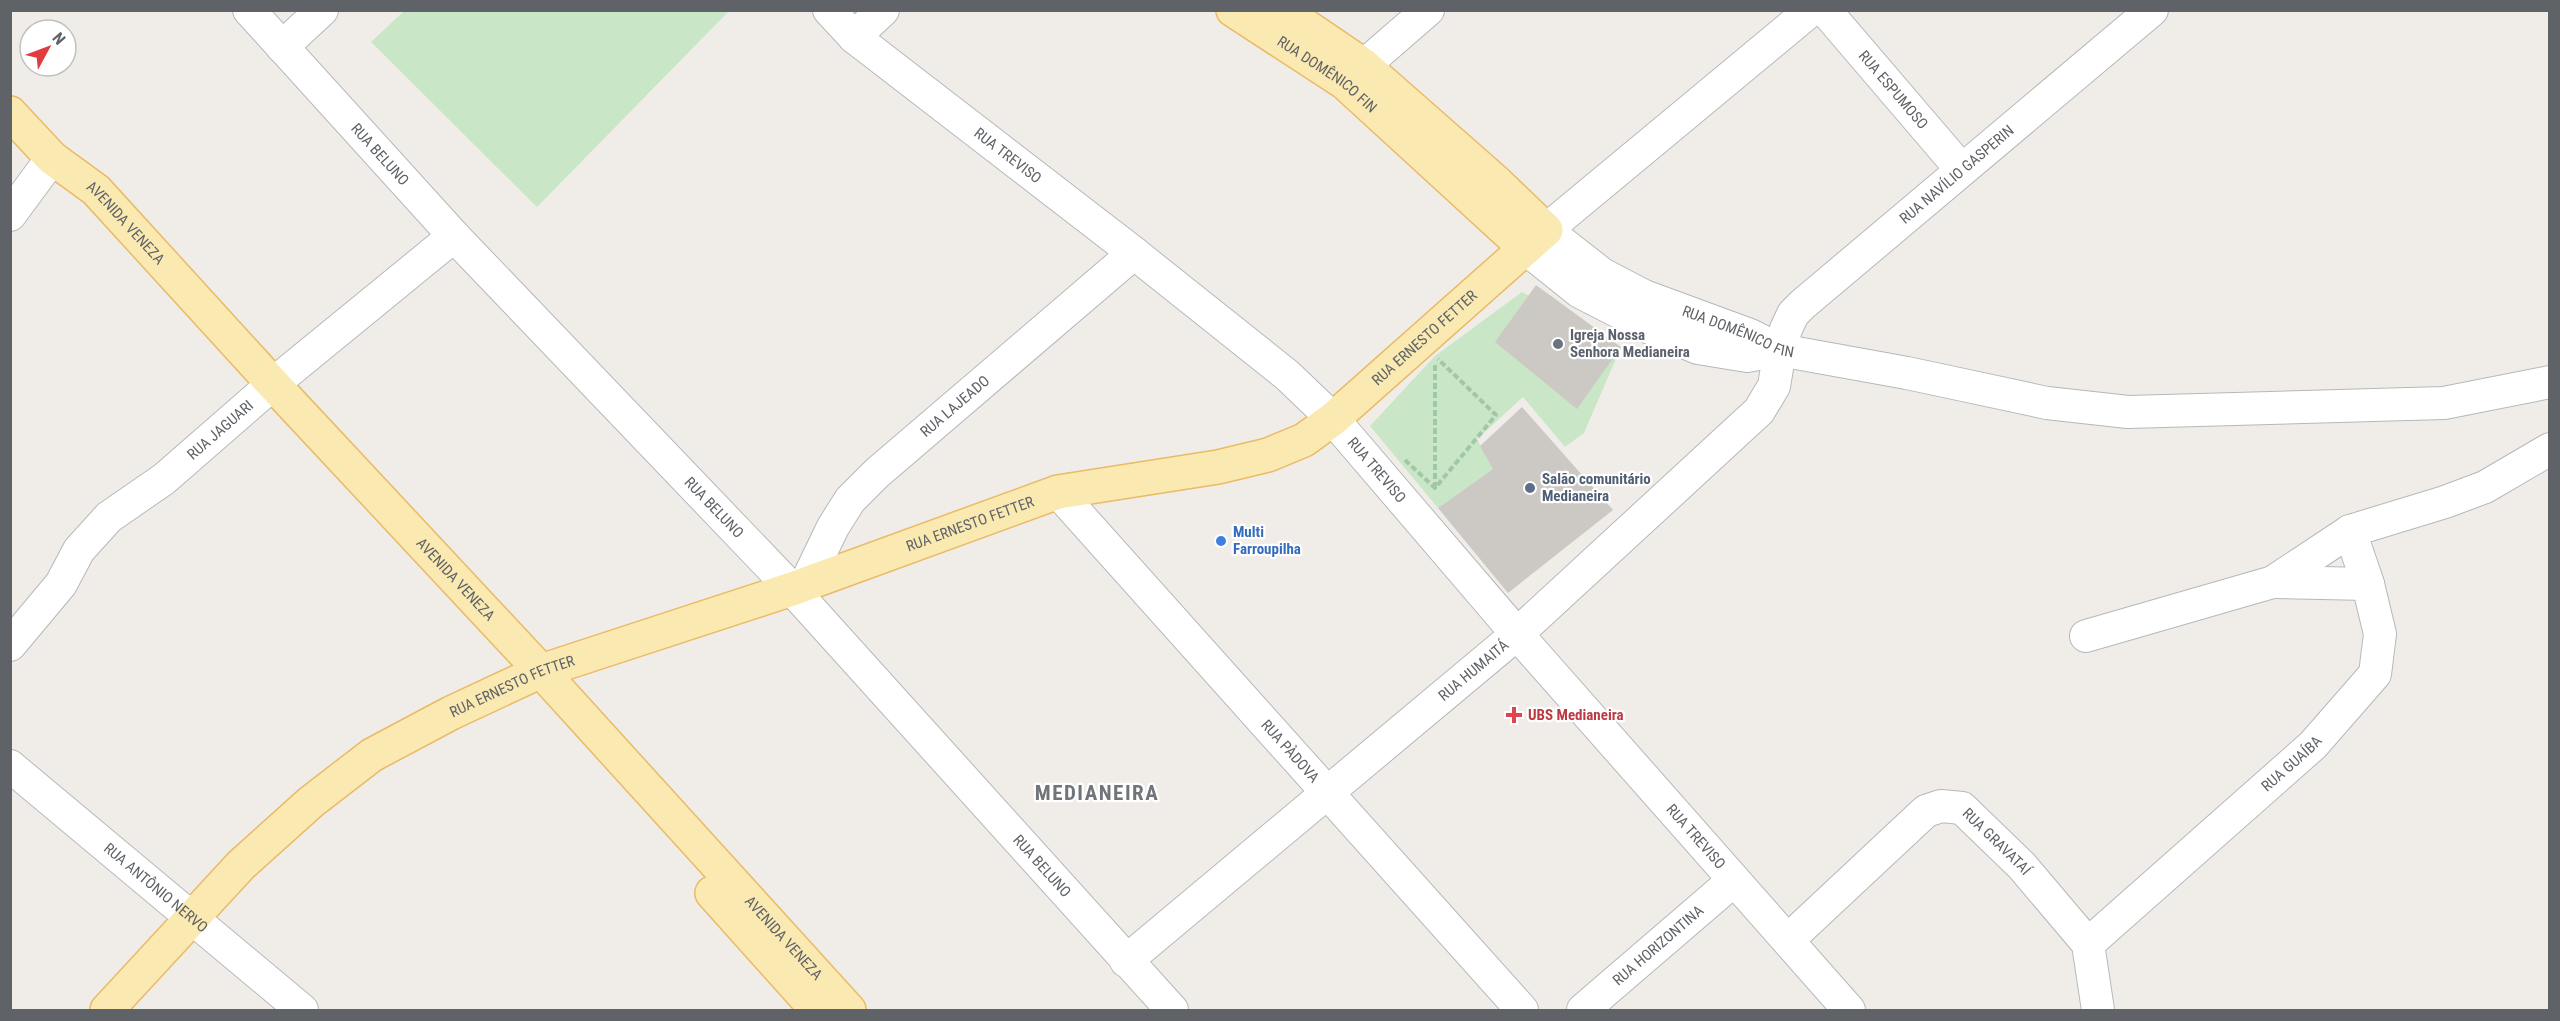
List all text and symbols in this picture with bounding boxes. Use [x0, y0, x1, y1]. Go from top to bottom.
north arrow [18, 18, 78, 78]
text: N [49, 29, 69, 48]
street label: RUA DOMÊNICO FIN [1274, 32, 1380, 117]
street label: RUA ESPUMOSO [1855, 47, 1932, 133]
street label: RUA BELUNO [347, 120, 413, 189]
street label: RUA NAVÍLIO GASPERIN [1896, 121, 2017, 228]
street label: RUA TREVISO [970, 124, 1045, 187]
street label: AVENIDA VENEZA [83, 177, 169, 268]
street label: RUA ERNESTO FETTER [1368, 287, 1481, 389]
street label: RUA DOMÊNICO FIN [1680, 302, 1795, 361]
place label: Igreja Nossa Senhora Medianeira [1570, 326, 1690, 361]
marker: Igreja Nossa Senhora Medianeira [1551, 337, 1565, 351]
street label: RUA LAJEADO [917, 372, 993, 441]
street label: RUA JAGUARI [184, 396, 257, 464]
street label: RUA TREVISO [1344, 434, 1410, 506]
place label: Salão comunitário Medianeira [1542, 470, 1651, 505]
street label: RUA BELUNO [681, 473, 747, 542]
marker: Salão comunitário Medianeira [1523, 481, 1537, 495]
street label: RUA ERNESTO FETTER [904, 493, 1036, 556]
place label: Multi Farroupilha [1233, 523, 1301, 558]
street label: AVENIDA VENEZA [413, 534, 499, 625]
marker: Multi Farroupilha [1214, 534, 1228, 548]
street label: RUA HUMAITÁ [1435, 636, 1512, 705]
street label: RUA ERNESTO FETTER [447, 652, 577, 721]
marker: UBS Medianeira [1505, 706, 1523, 724]
place label: UBS Medianeira [1528, 706, 1624, 724]
street label: RUA PÀDOVA [1257, 716, 1323, 787]
street label: RUA GUAÍBA [2258, 732, 2326, 795]
district label: MEDIANEIRA [1035, 781, 1159, 805]
street label: RUA TREVISO [1663, 801, 1729, 873]
street label: RUA GRAVATAÍ [1959, 804, 2035, 880]
street label: RUA BELUNO [1009, 831, 1075, 901]
street label: RUA ANTÔNIO NERVO [100, 839, 212, 936]
street label: AVENIDA VENEZA [741, 892, 826, 984]
street label: RUA HORIZONTINA [1609, 901, 1707, 989]

